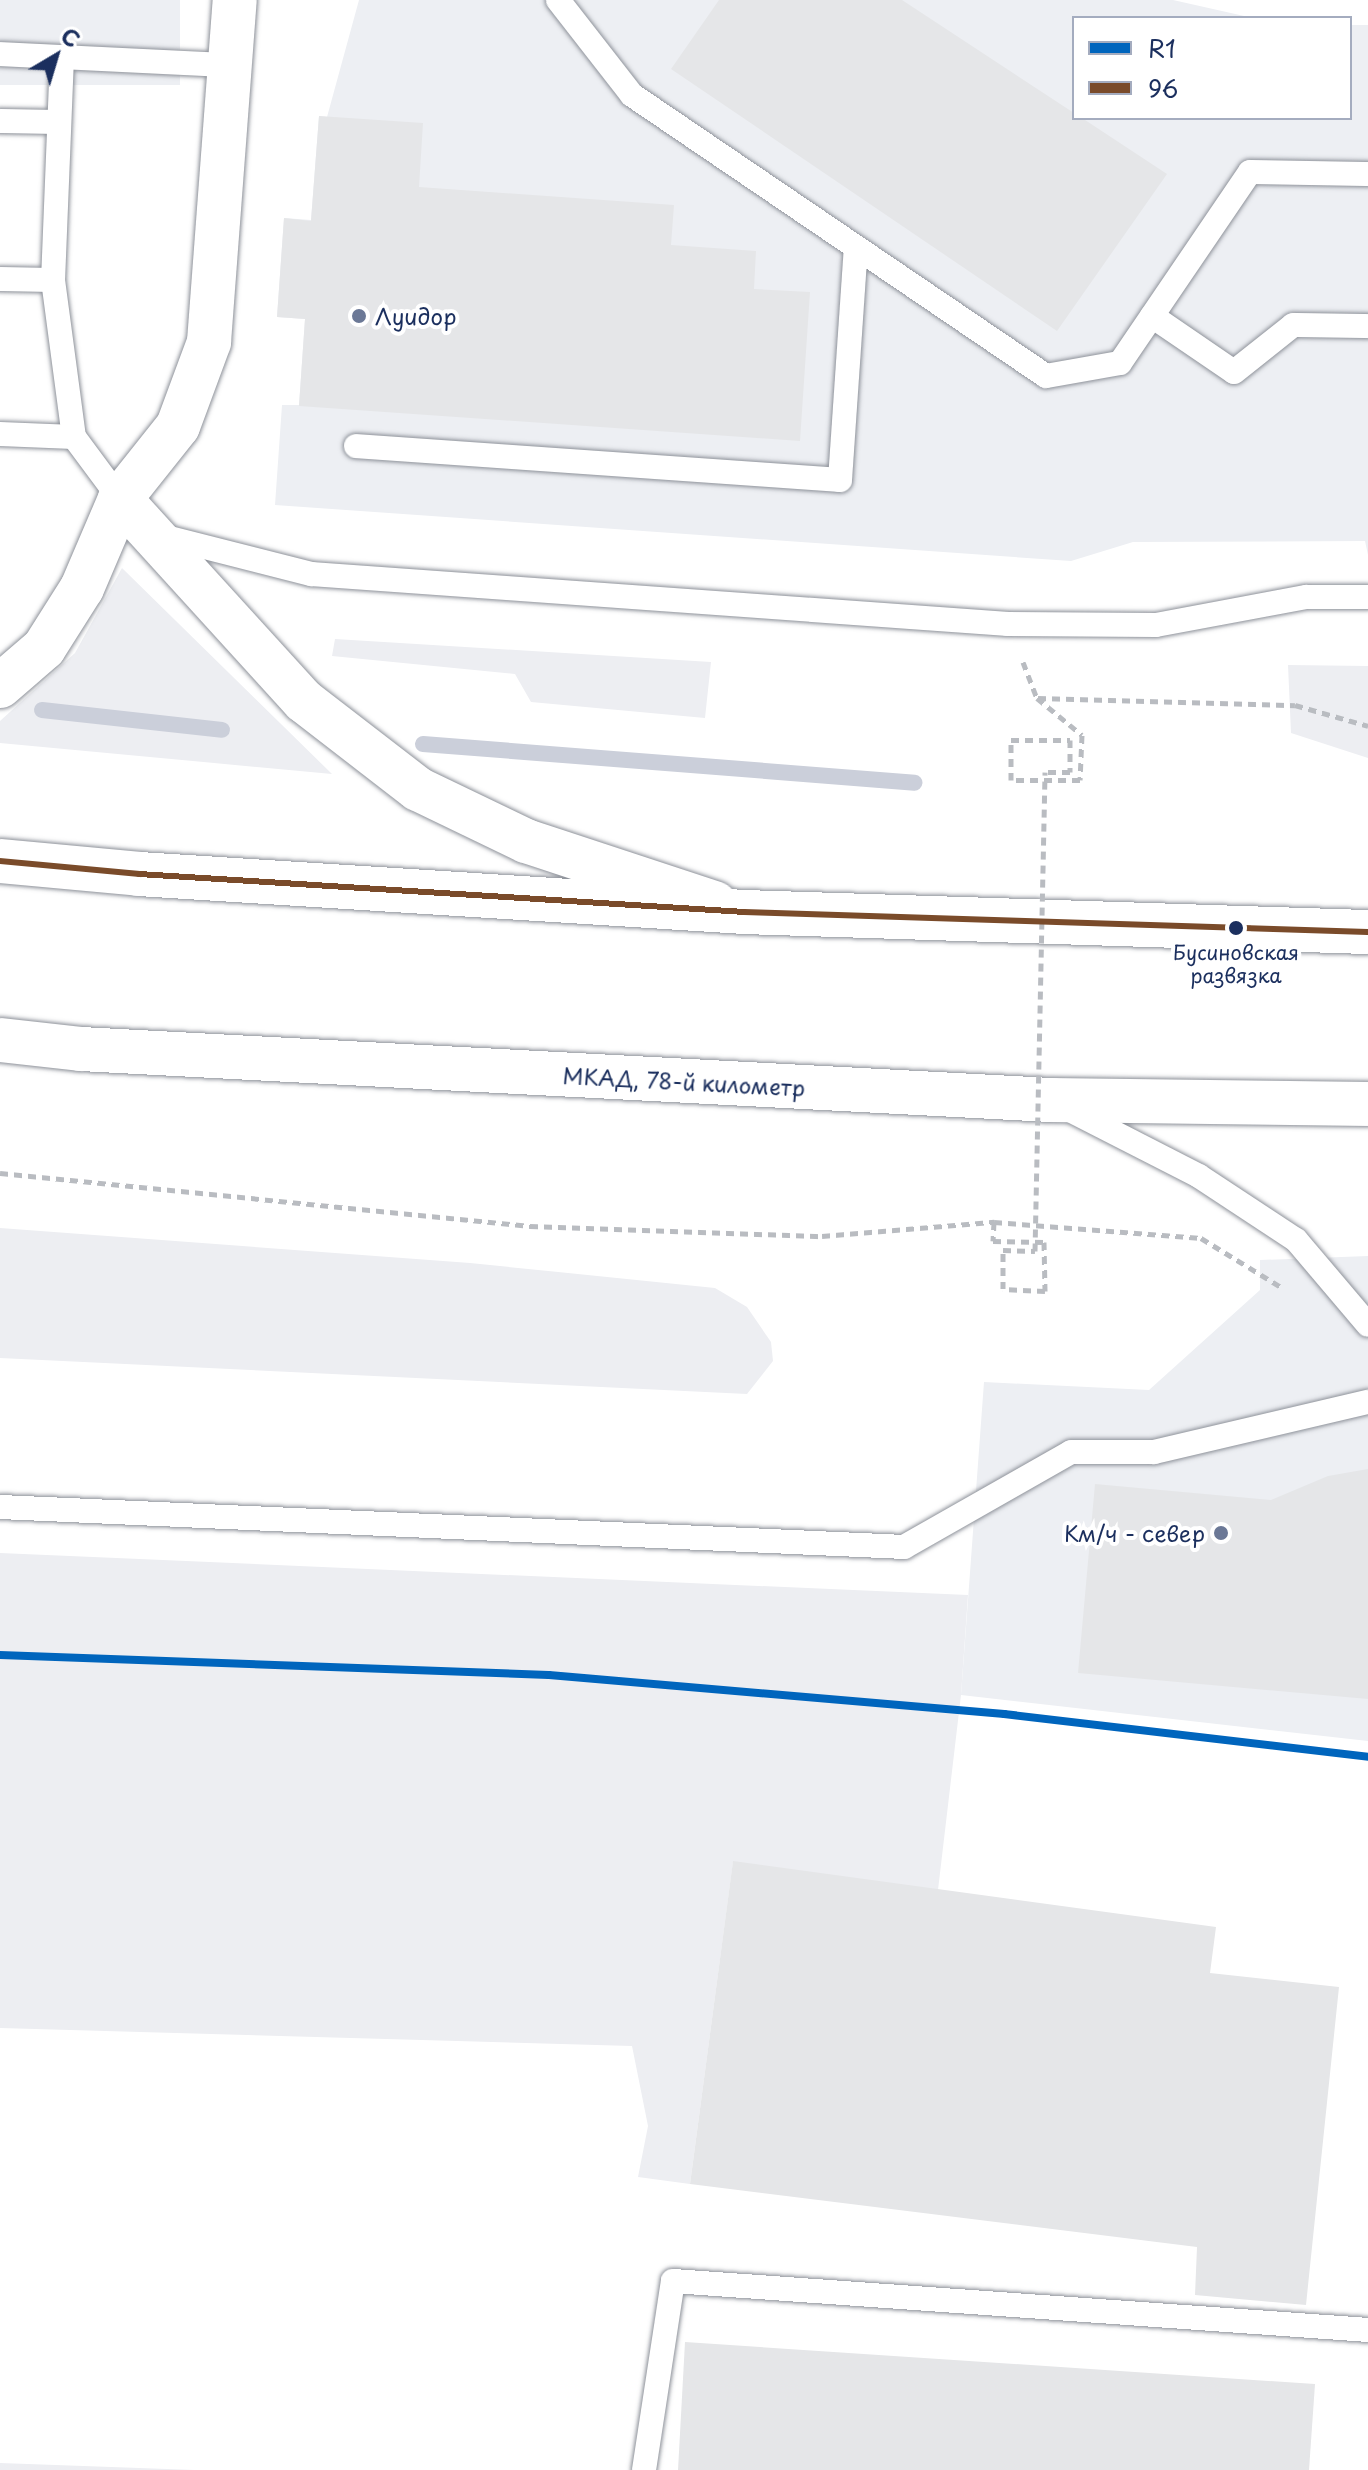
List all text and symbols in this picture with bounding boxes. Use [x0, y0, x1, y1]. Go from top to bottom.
north arrow [16, 16, 96, 96]
legend [1072, 16, 1352, 120]
text: С [54, 19, 88, 55]
text: R1 [1148, 30, 1176, 66]
text: 96 [1148, 70, 1178, 106]
place label: Луидор [375, 303, 457, 329]
marker: Луидор [350, 307, 368, 325]
marker: Бусиновская развязка [1228, 920, 1244, 936]
place label: Бусиновская развязка [1173, 940, 1299, 987]
street label: МКАД, 78-й километр [562, 1061, 806, 1101]
place label: Км/ч - север [1064, 1520, 1205, 1546]
marker: Км/ч - север [1212, 1524, 1230, 1542]

